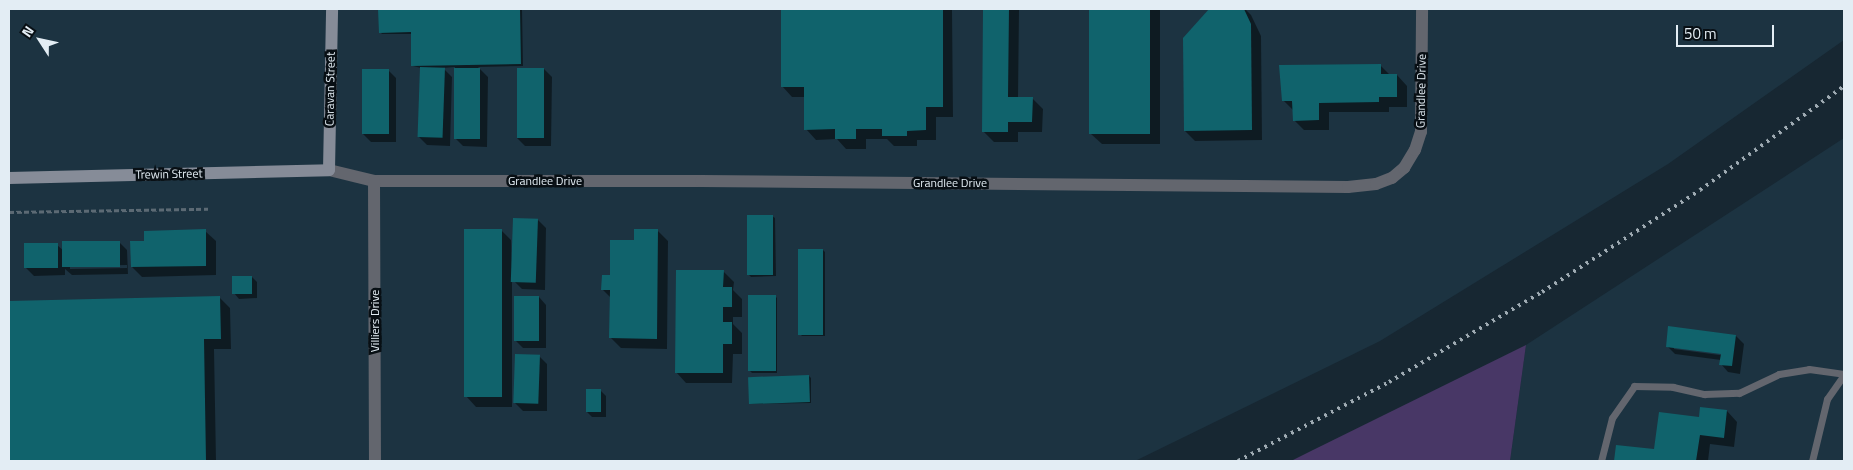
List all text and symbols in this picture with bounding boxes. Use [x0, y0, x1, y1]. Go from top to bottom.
north arrow [15, 15, 65, 65]
scale bar [1678, 15, 1776, 47]
text: N [16, 21, 39, 41]
text: 50 m [1684, 22, 1717, 45]
street label: Caravan Street [322, 52, 338, 126]
street label: Grandlee Drive [1413, 54, 1429, 128]
street label: Trewin Street [135, 166, 203, 182]
street label: Grandlee Drive [508, 174, 582, 188]
street label: Grandlee Drive [913, 176, 987, 190]
street label: Villiers Drive [368, 290, 382, 352]

